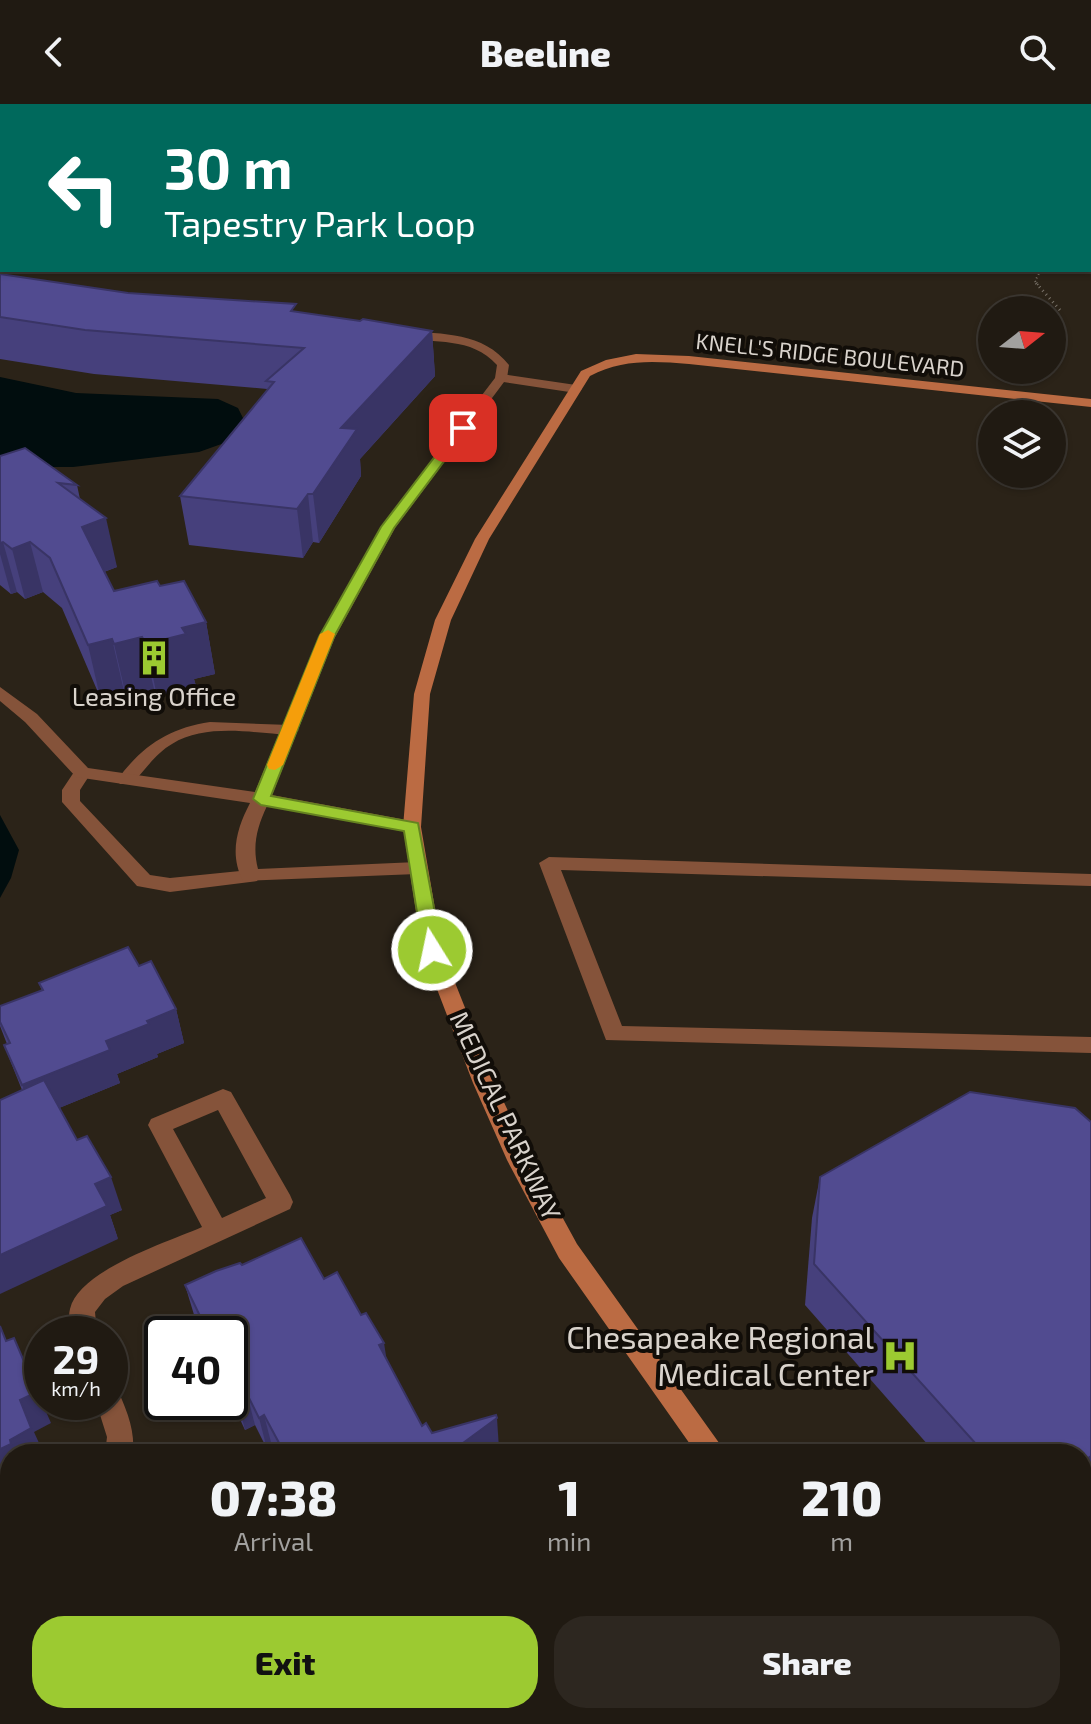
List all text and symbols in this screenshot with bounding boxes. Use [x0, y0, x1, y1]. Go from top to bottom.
icon: back [32, 30, 76, 74]
icon: search [1015, 30, 1059, 74]
text: Beeline [480, 31, 611, 74]
text: 30 m [164, 133, 293, 200]
icon: left [32, 136, 136, 240]
text: Tapestry Park Loop [164, 201, 476, 244]
north arrow [978, 296, 1066, 384]
map controls [978, 296, 1066, 488]
street label: KNELL'S RIDGE BOULEVARD [695, 327, 966, 381]
pin [429, 394, 497, 462]
button: layers [978, 400, 1066, 488]
icon: arrive [441, 406, 485, 450]
building icon: Leasing Office [135, 639, 173, 677]
place label: Leasing Office [72, 680, 236, 711]
position arrow [390, 908, 474, 992]
street label: MEDICAL PARKWAY [444, 1006, 568, 1225]
speed limit sign: 40 [144, 1316, 248, 1420]
place label: Chesapeake Regional Medical Center [566, 1317, 874, 1392]
text: 29 [53, 1334, 99, 1382]
hospital icon: Chesapeake Regional Medical Center [881, 1337, 919, 1375]
text: km/h [51, 1376, 101, 1400]
text: 07:38 [210, 1468, 337, 1526]
text: 1 [558, 1468, 580, 1526]
text: 210 [801, 1468, 882, 1526]
text: Arrival [234, 1525, 313, 1556]
text: min [547, 1525, 591, 1556]
text: m [830, 1525, 853, 1556]
button: Exit [32, 1616, 538, 1708]
button: Share [554, 1616, 1060, 1708]

